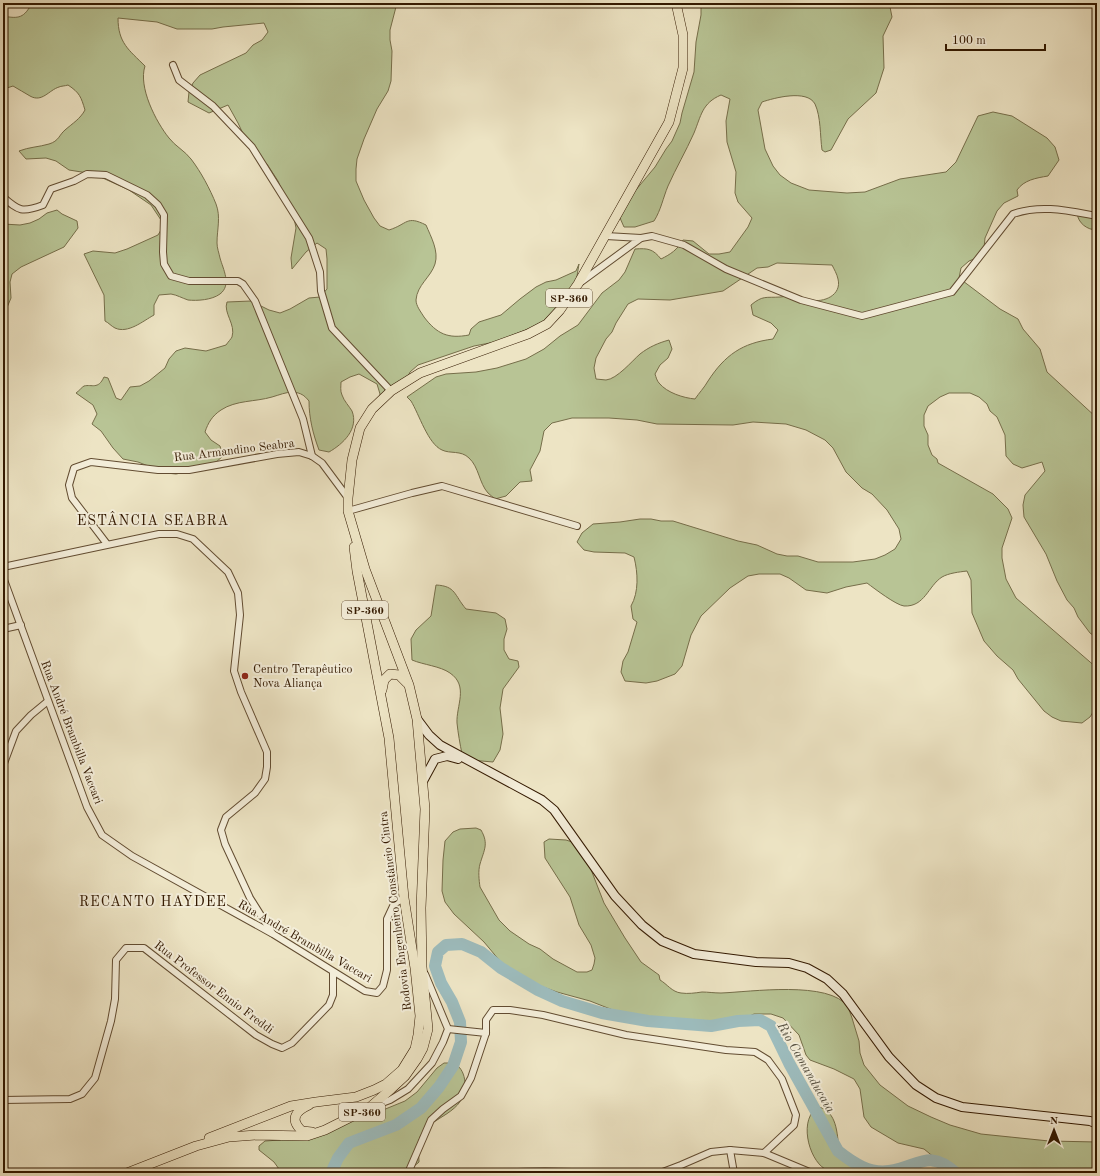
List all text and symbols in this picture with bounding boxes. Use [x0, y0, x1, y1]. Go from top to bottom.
scale bar [946, 26, 1045, 52]
text: 100 m [952, 35, 986, 47]
road number: SP-360 [546, 289, 592, 307]
street label: Rua Armandino Seabra [173, 438, 295, 464]
district label: ESTÂNCIA SEABRA [77, 511, 229, 528]
road number: SP-360 [342, 601, 388, 619]
street label: Rua André Brambilla Vaccari [38, 659, 104, 806]
place label: Centro Terapêutico Nova Aliança [253, 664, 352, 690]
marker: Centro Terapêutico Nova Aliança [240, 671, 250, 681]
street label: Rodovia Engenheiro Constâncio Cintra [378, 810, 414, 1011]
district label: RECANTO HAYDEE [79, 895, 227, 909]
street label: Rua André Brambilla Vaccari [235, 899, 374, 985]
street label: Rua Professor Ennio Freddi [152, 939, 275, 1036]
water label: Rio Camanducaia [774, 1019, 837, 1115]
road number: SP-360 [339, 1103, 385, 1121]
north arrow [1034, 1110, 1074, 1150]
text: N [1050, 1116, 1059, 1127]

